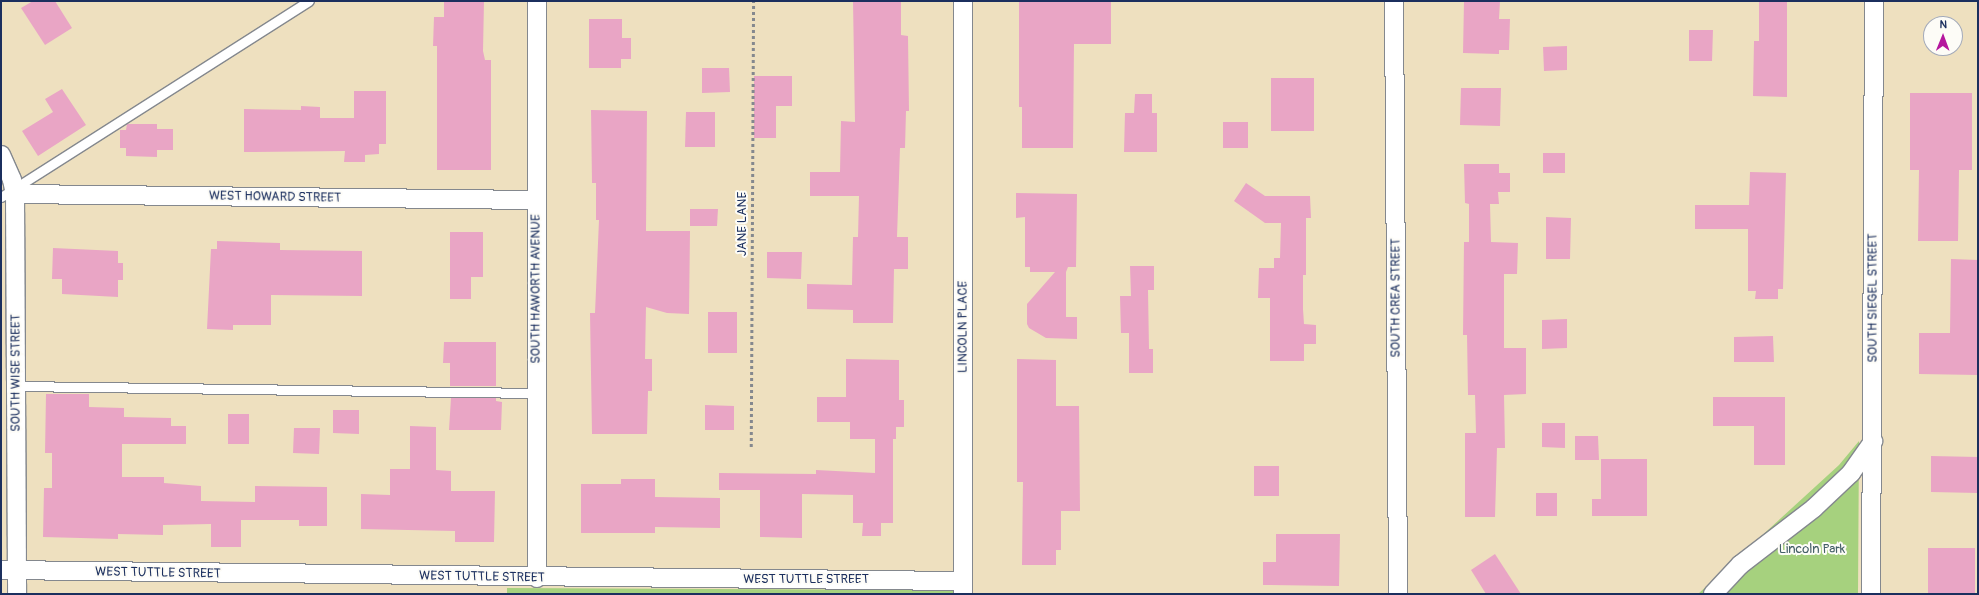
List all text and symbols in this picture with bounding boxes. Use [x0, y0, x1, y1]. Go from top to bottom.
north arrow [1923, 16, 1963, 56]
text: N [1939, 18, 1947, 31]
street label: WEST HOWARD STREET [209, 188, 341, 206]
street label: JANE LANE [734, 192, 750, 256]
street label: SOUTH HAWORTH AVENUE [528, 214, 544, 364]
street label: SOUTH SIEGEL STREET [1865, 233, 1881, 363]
street label: SOUTH CREA STREET [1388, 238, 1404, 358]
street label: LINCOLN PLACE [955, 281, 971, 373]
street label: SOUTH WISE STREET [8, 314, 24, 432]
park label: Lincoln Park [1779, 541, 1845, 557]
street label: WEST TUTTLE STREET [95, 564, 221, 582]
street label: WEST TUTTLE STREET [419, 568, 545, 586]
street label: WEST TUTTLE STREET [743, 571, 869, 587]

